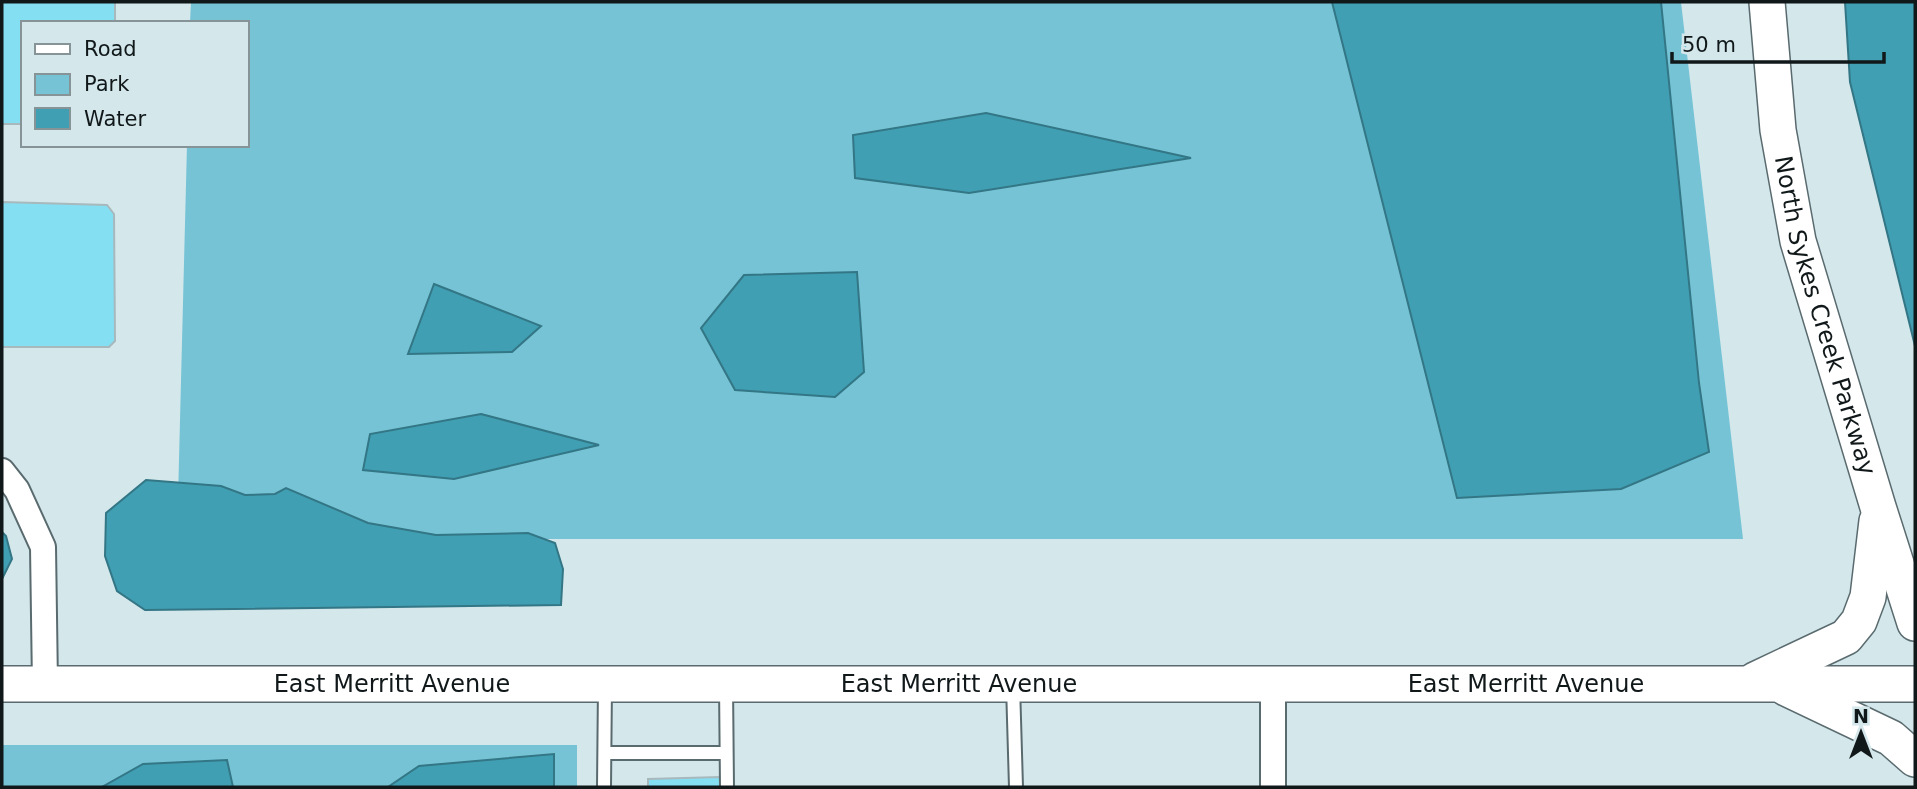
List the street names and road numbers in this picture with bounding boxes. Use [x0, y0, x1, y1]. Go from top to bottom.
street label: North Sykes Creek Parkway [1769, 154, 1882, 478]
street label: East Merritt Avenue [274, 670, 510, 698]
street label: East Merritt Avenue [841, 670, 1077, 698]
street label: East Merritt Avenue [1408, 670, 1644, 698]

